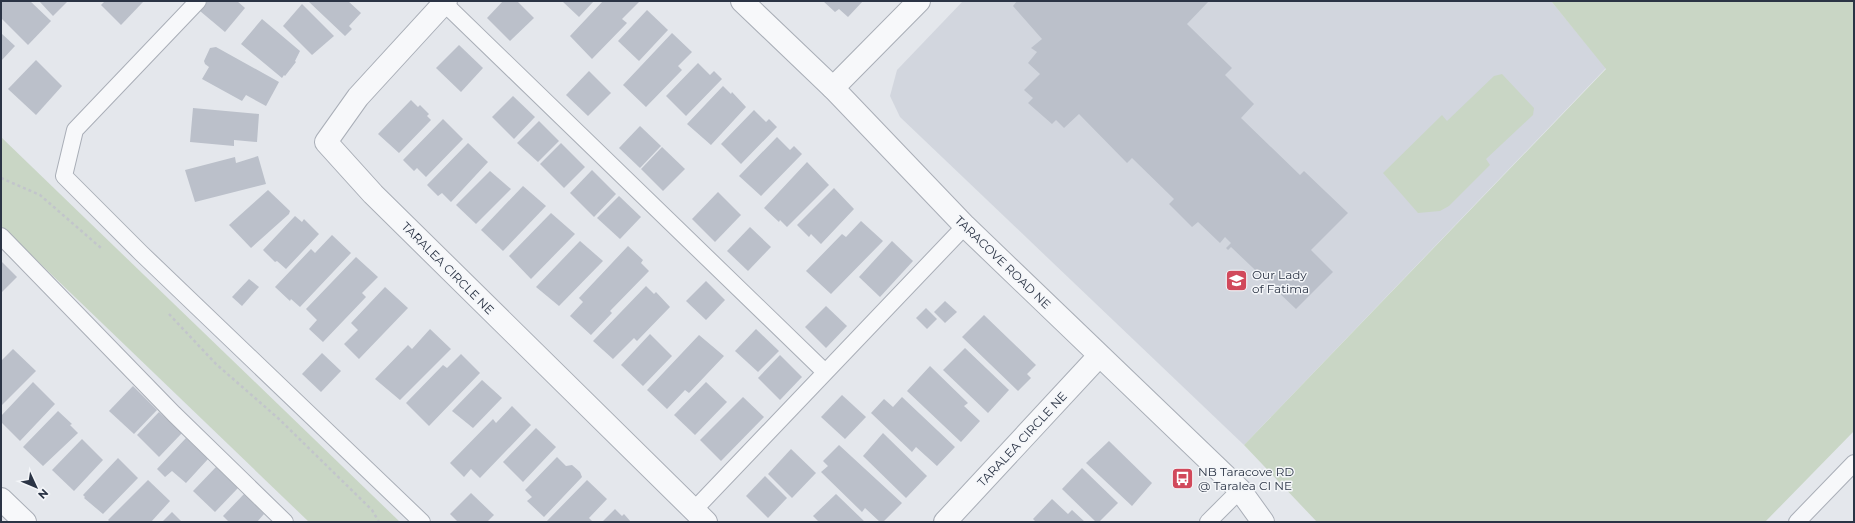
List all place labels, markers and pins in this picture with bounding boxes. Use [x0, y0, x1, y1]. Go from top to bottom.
place label: Our Lady of Fatima [1252, 267, 1309, 296]
school or university icon: Our Lady of Fatima [1224, 268, 1250, 294]
place label: NB Taracove RD @ Taralea CI NE [1198, 464, 1294, 493]
bus stop icon: NB Taracove RD @ Taralea CI NE [1170, 465, 1196, 491]

